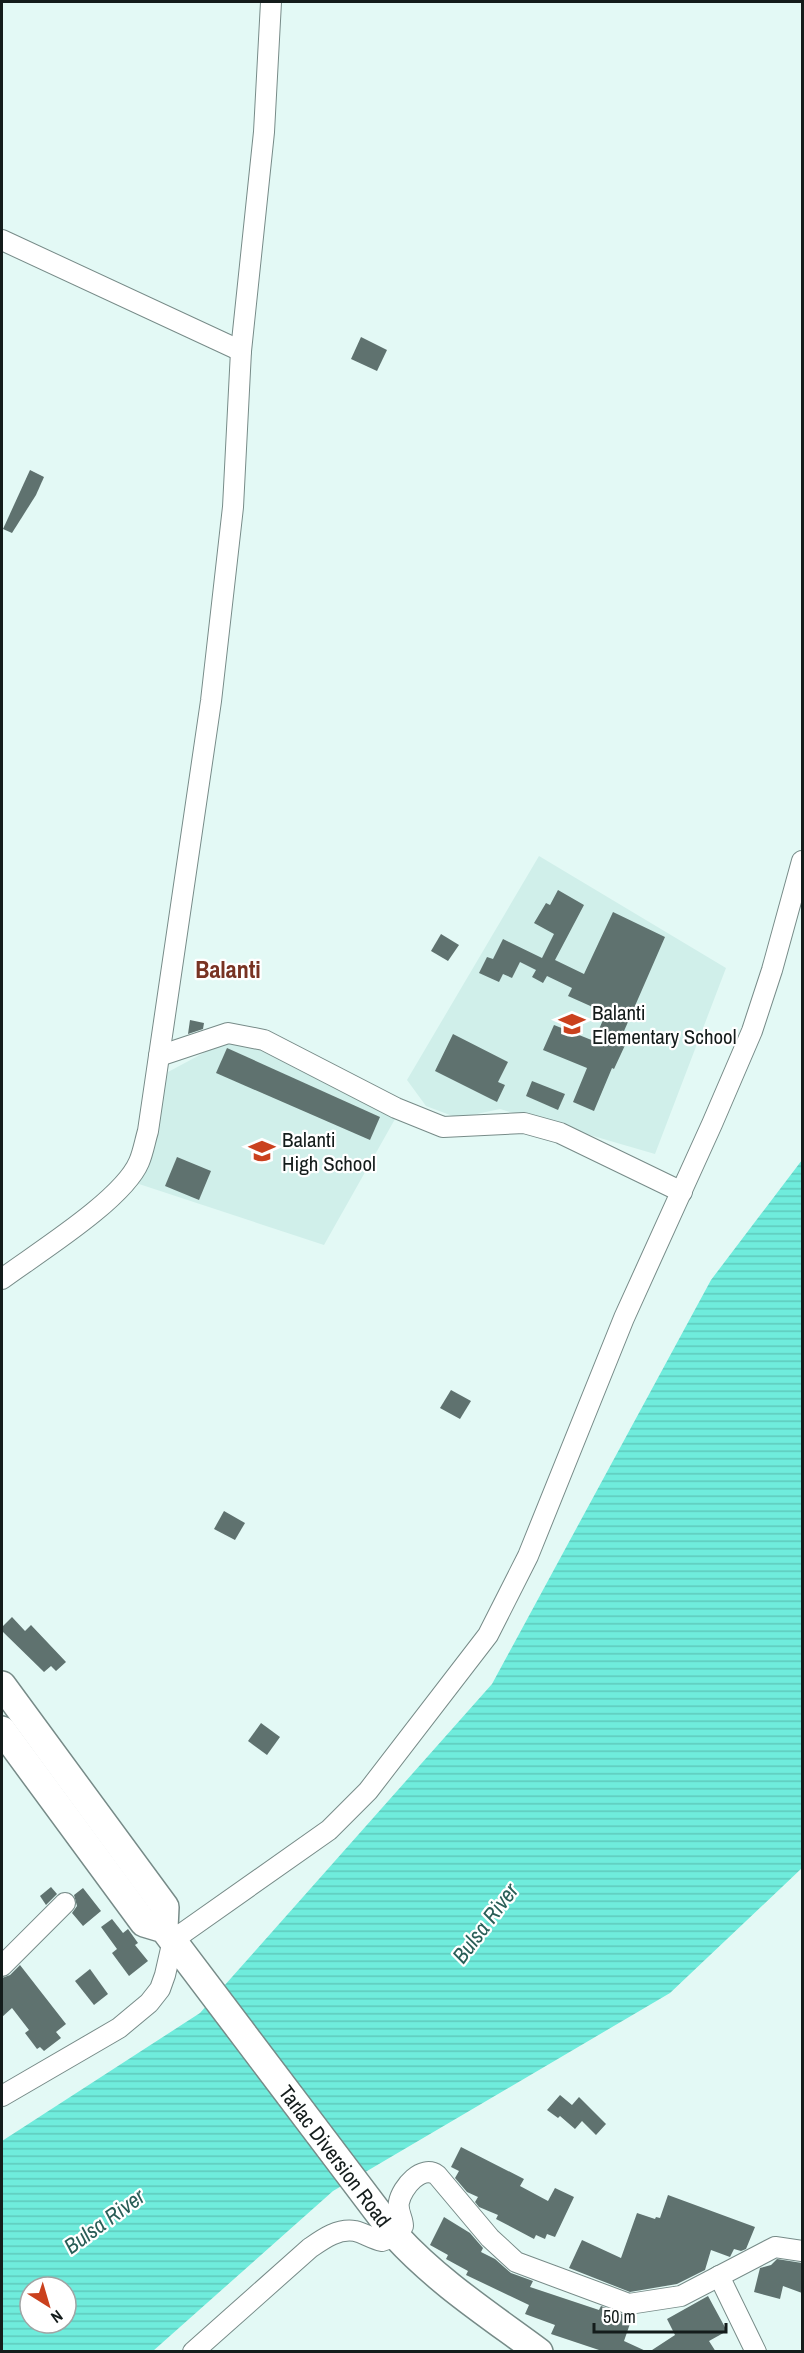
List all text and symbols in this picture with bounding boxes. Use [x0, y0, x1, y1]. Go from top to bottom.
district label: Balanti [195, 953, 261, 985]
place label: Balanti Elementary School [592, 998, 737, 1051]
school or university icon: Balanti Elementary School [557, 1009, 587, 1039]
place label: Balanti High School [282, 1125, 376, 1178]
school or university icon: Balanti High School [247, 1136, 277, 1166]
water label: Bulsa River [445, 1876, 526, 1969]
street label: Tarlac Diversion Road [272, 2079, 398, 2233]
water label: Bulsa River [57, 2181, 151, 2261]
north arrow [18, 2275, 78, 2335]
scale bar [594, 2296, 726, 2334]
text: 50 m [603, 2304, 636, 2329]
text: N [47, 2305, 67, 2329]

